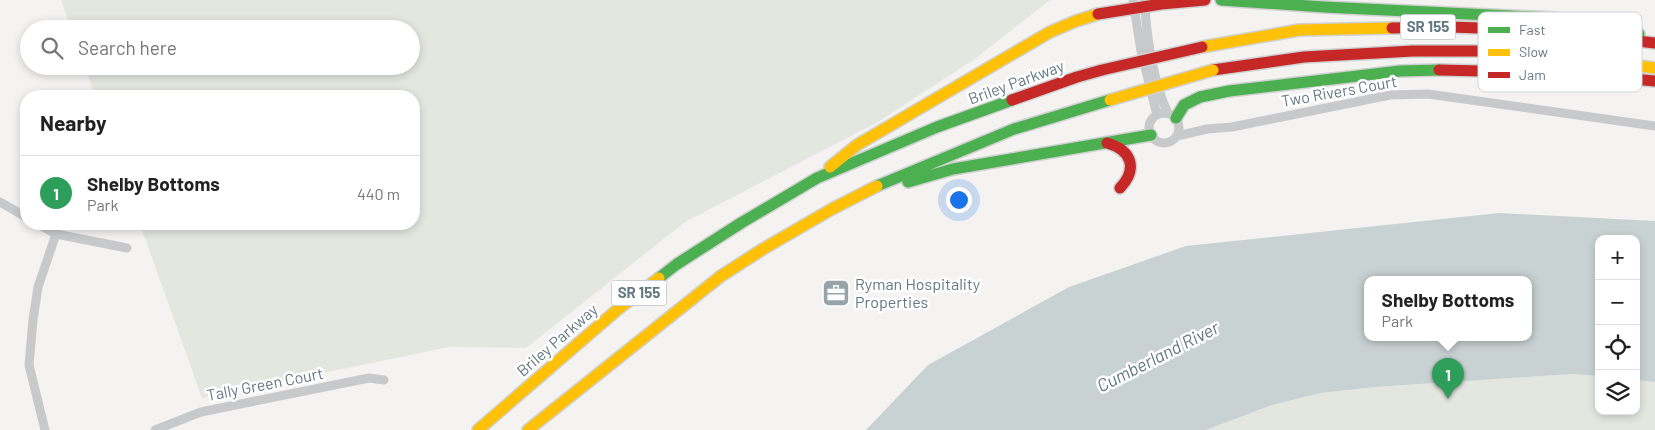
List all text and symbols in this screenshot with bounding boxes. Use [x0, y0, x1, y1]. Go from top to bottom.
legend [1478, 12, 1642, 92]
road number: SR 155 [1400, 15, 1456, 40]
search box [20, 20, 420, 75]
text: Fast [1519, 21, 1545, 38]
icon: search [38, 34, 66, 62]
text: Search here [78, 36, 177, 59]
text: Slow [1519, 43, 1548, 60]
street label: Briley Parkway [965, 55, 1067, 108]
text: Jam [1519, 66, 1546, 83]
street label: Two Rivers Court [1280, 71, 1398, 110]
text: Nearby [40, 110, 106, 135]
text: Shelby Bottoms [87, 172, 220, 195]
text: 1 [53, 184, 59, 203]
text: 440 m [357, 184, 400, 203]
your location [946, 187, 972, 213]
text: Park [87, 195, 118, 214]
map controls [1595, 235, 1640, 415]
button: + [1595, 235, 1640, 280]
place label: Ryman Hospitality Properties [855, 274, 981, 311]
popup [1364, 276, 1532, 341]
office icon: Ryman Hospitality Properties [821, 278, 851, 308]
road number: SR 155 [612, 280, 666, 306]
button: − [1595, 280, 1640, 325]
text: Shelby Bottoms [1382, 288, 1514, 311]
street label: Briley Parkway [512, 299, 601, 380]
text: Park [1382, 311, 1413, 330]
water label: Cumberland River [1093, 316, 1223, 396]
button: locate [1595, 325, 1640, 370]
pin: 1 [1432, 358, 1464, 399]
street label: Tally Green Court [205, 363, 325, 404]
button: layers [1595, 370, 1640, 415]

